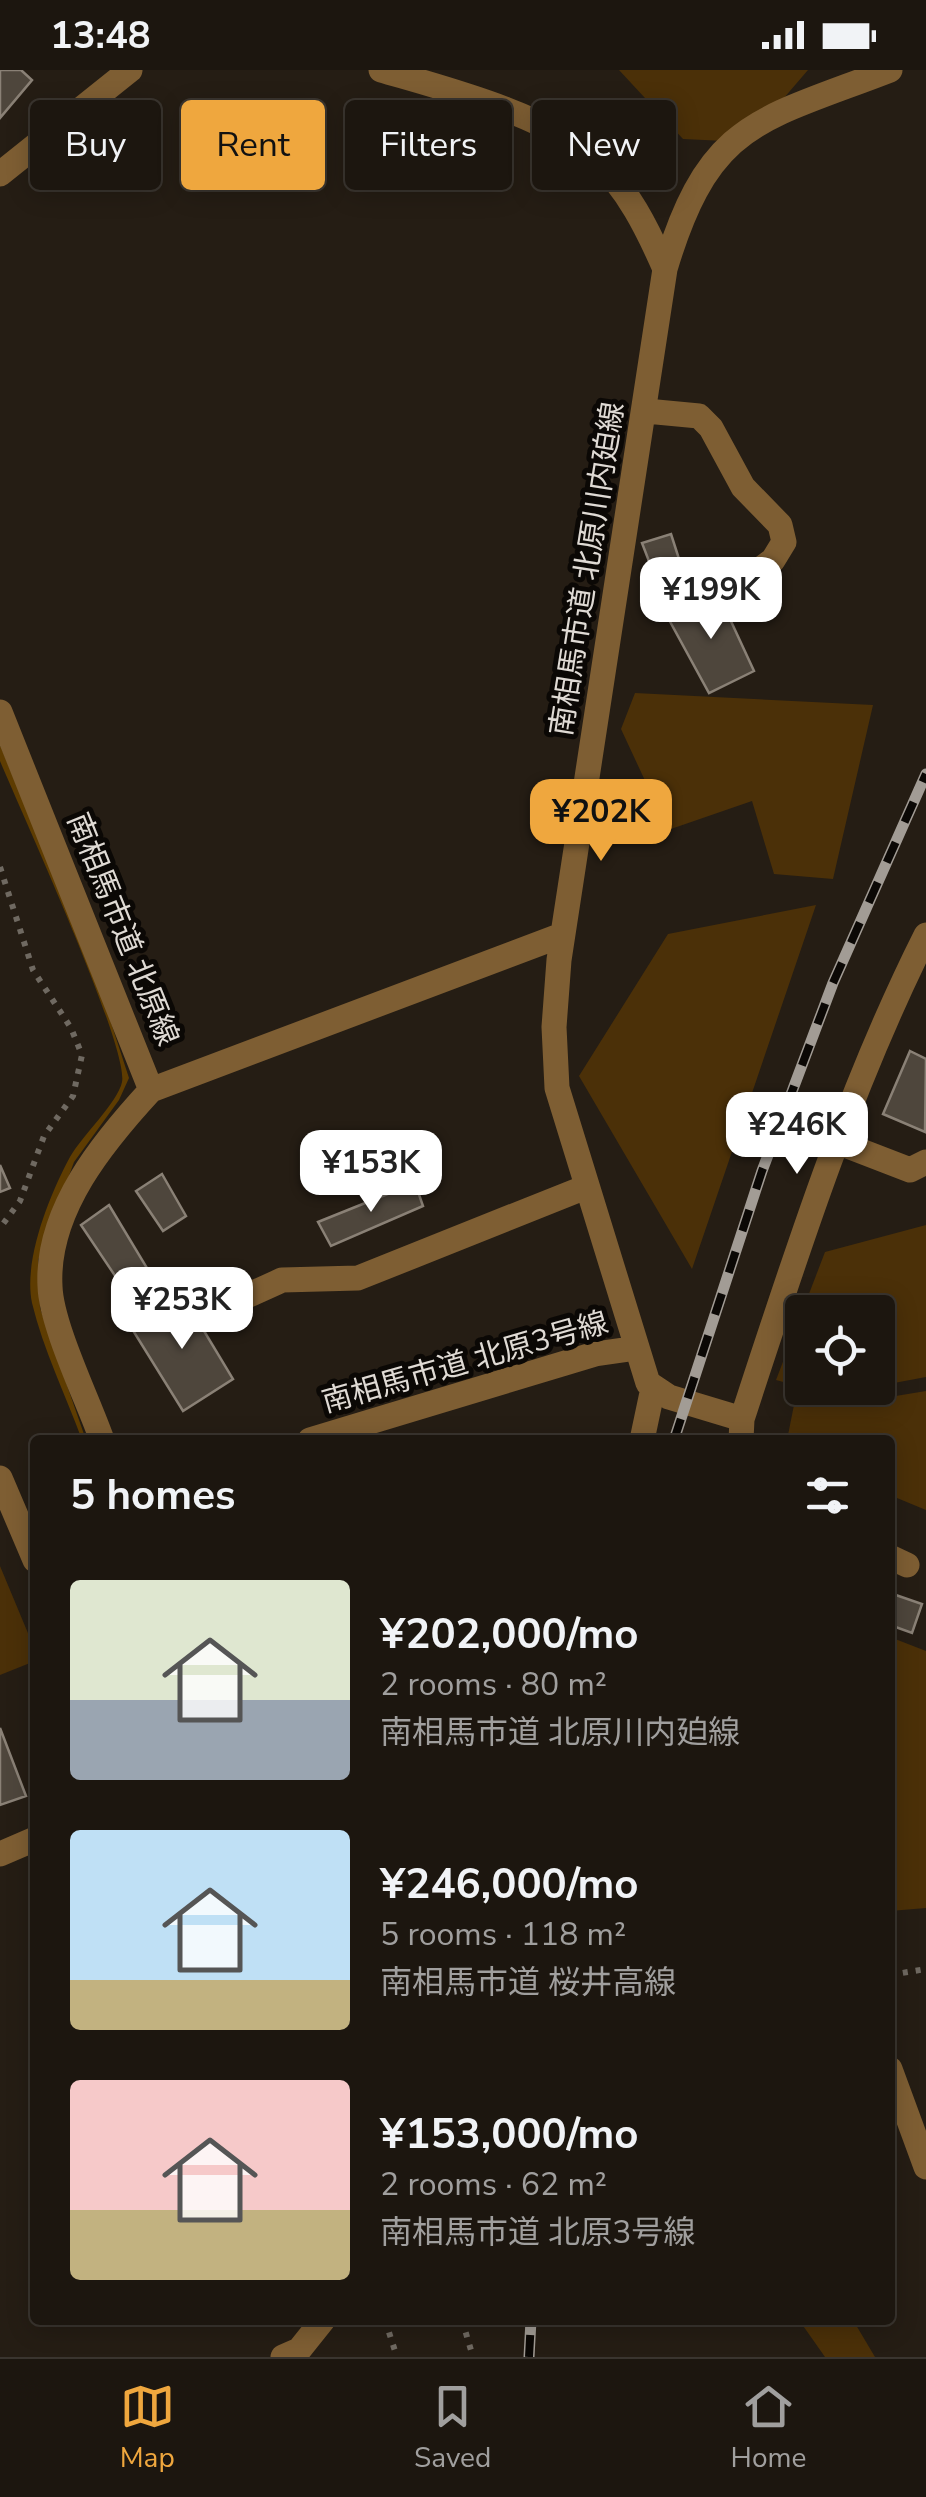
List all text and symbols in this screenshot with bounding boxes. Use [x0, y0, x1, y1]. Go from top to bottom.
text: 13:48 [50, 10, 151, 61]
chip: Buy [30, 100, 161, 190]
chip: Rent [181, 100, 325, 190]
chip: Filters [345, 100, 512, 190]
chip: New [532, 100, 676, 190]
street label: 南相馬市道 北原川内廹線 [541, 399, 634, 739]
pin: ¥199K [641, 557, 781, 642]
text: ¥199K [662, 568, 760, 611]
pin: ¥202K [531, 779, 671, 864]
text: ¥202K [552, 790, 650, 833]
street label: 南相馬市道 北原線 [57, 807, 188, 1052]
pin: ¥246K [727, 1092, 867, 1177]
text: ¥246K [748, 1103, 846, 1146]
pin: ¥153K [301, 1130, 441, 1215]
text: ¥153K [322, 1141, 420, 1184]
pin: ¥253K [112, 1267, 252, 1352]
text: ¥253K [133, 1278, 231, 1321]
map controls [785, 1295, 895, 1405]
button: locate [785, 1295, 895, 1405]
street label: 南相馬市道 北原3号線 [317, 1302, 613, 1423]
text: 5 homes [70, 1467, 235, 1524]
icon: filters [800, 1468, 855, 1523]
text: ¥202,000/mo [380, 1606, 638, 1663]
icon: home [150, 1620, 270, 1740]
text: 2 rooms · 80 m² [380, 1663, 607, 1706]
text: 南相馬市道 北原川内廹線 [380, 1711, 740, 1754]
text: ¥246,000/mo [380, 1856, 638, 1913]
icon: home [150, 1870, 270, 1990]
text: 5 rooms · 118 m² [380, 1913, 626, 1956]
text: 南相馬市道 桜井高線 [380, 1961, 676, 2004]
text: ¥153,000/mo [380, 2106, 638, 2163]
icon: home [150, 2120, 270, 2240]
text: 2 rooms · 62 m² [380, 2163, 607, 2206]
text: 南相馬市道 北原3号線 [380, 2211, 695, 2254]
tab: Map [120, 2379, 175, 2477]
tab: Saved [414, 2379, 491, 2477]
tab: Home [731, 2379, 806, 2477]

